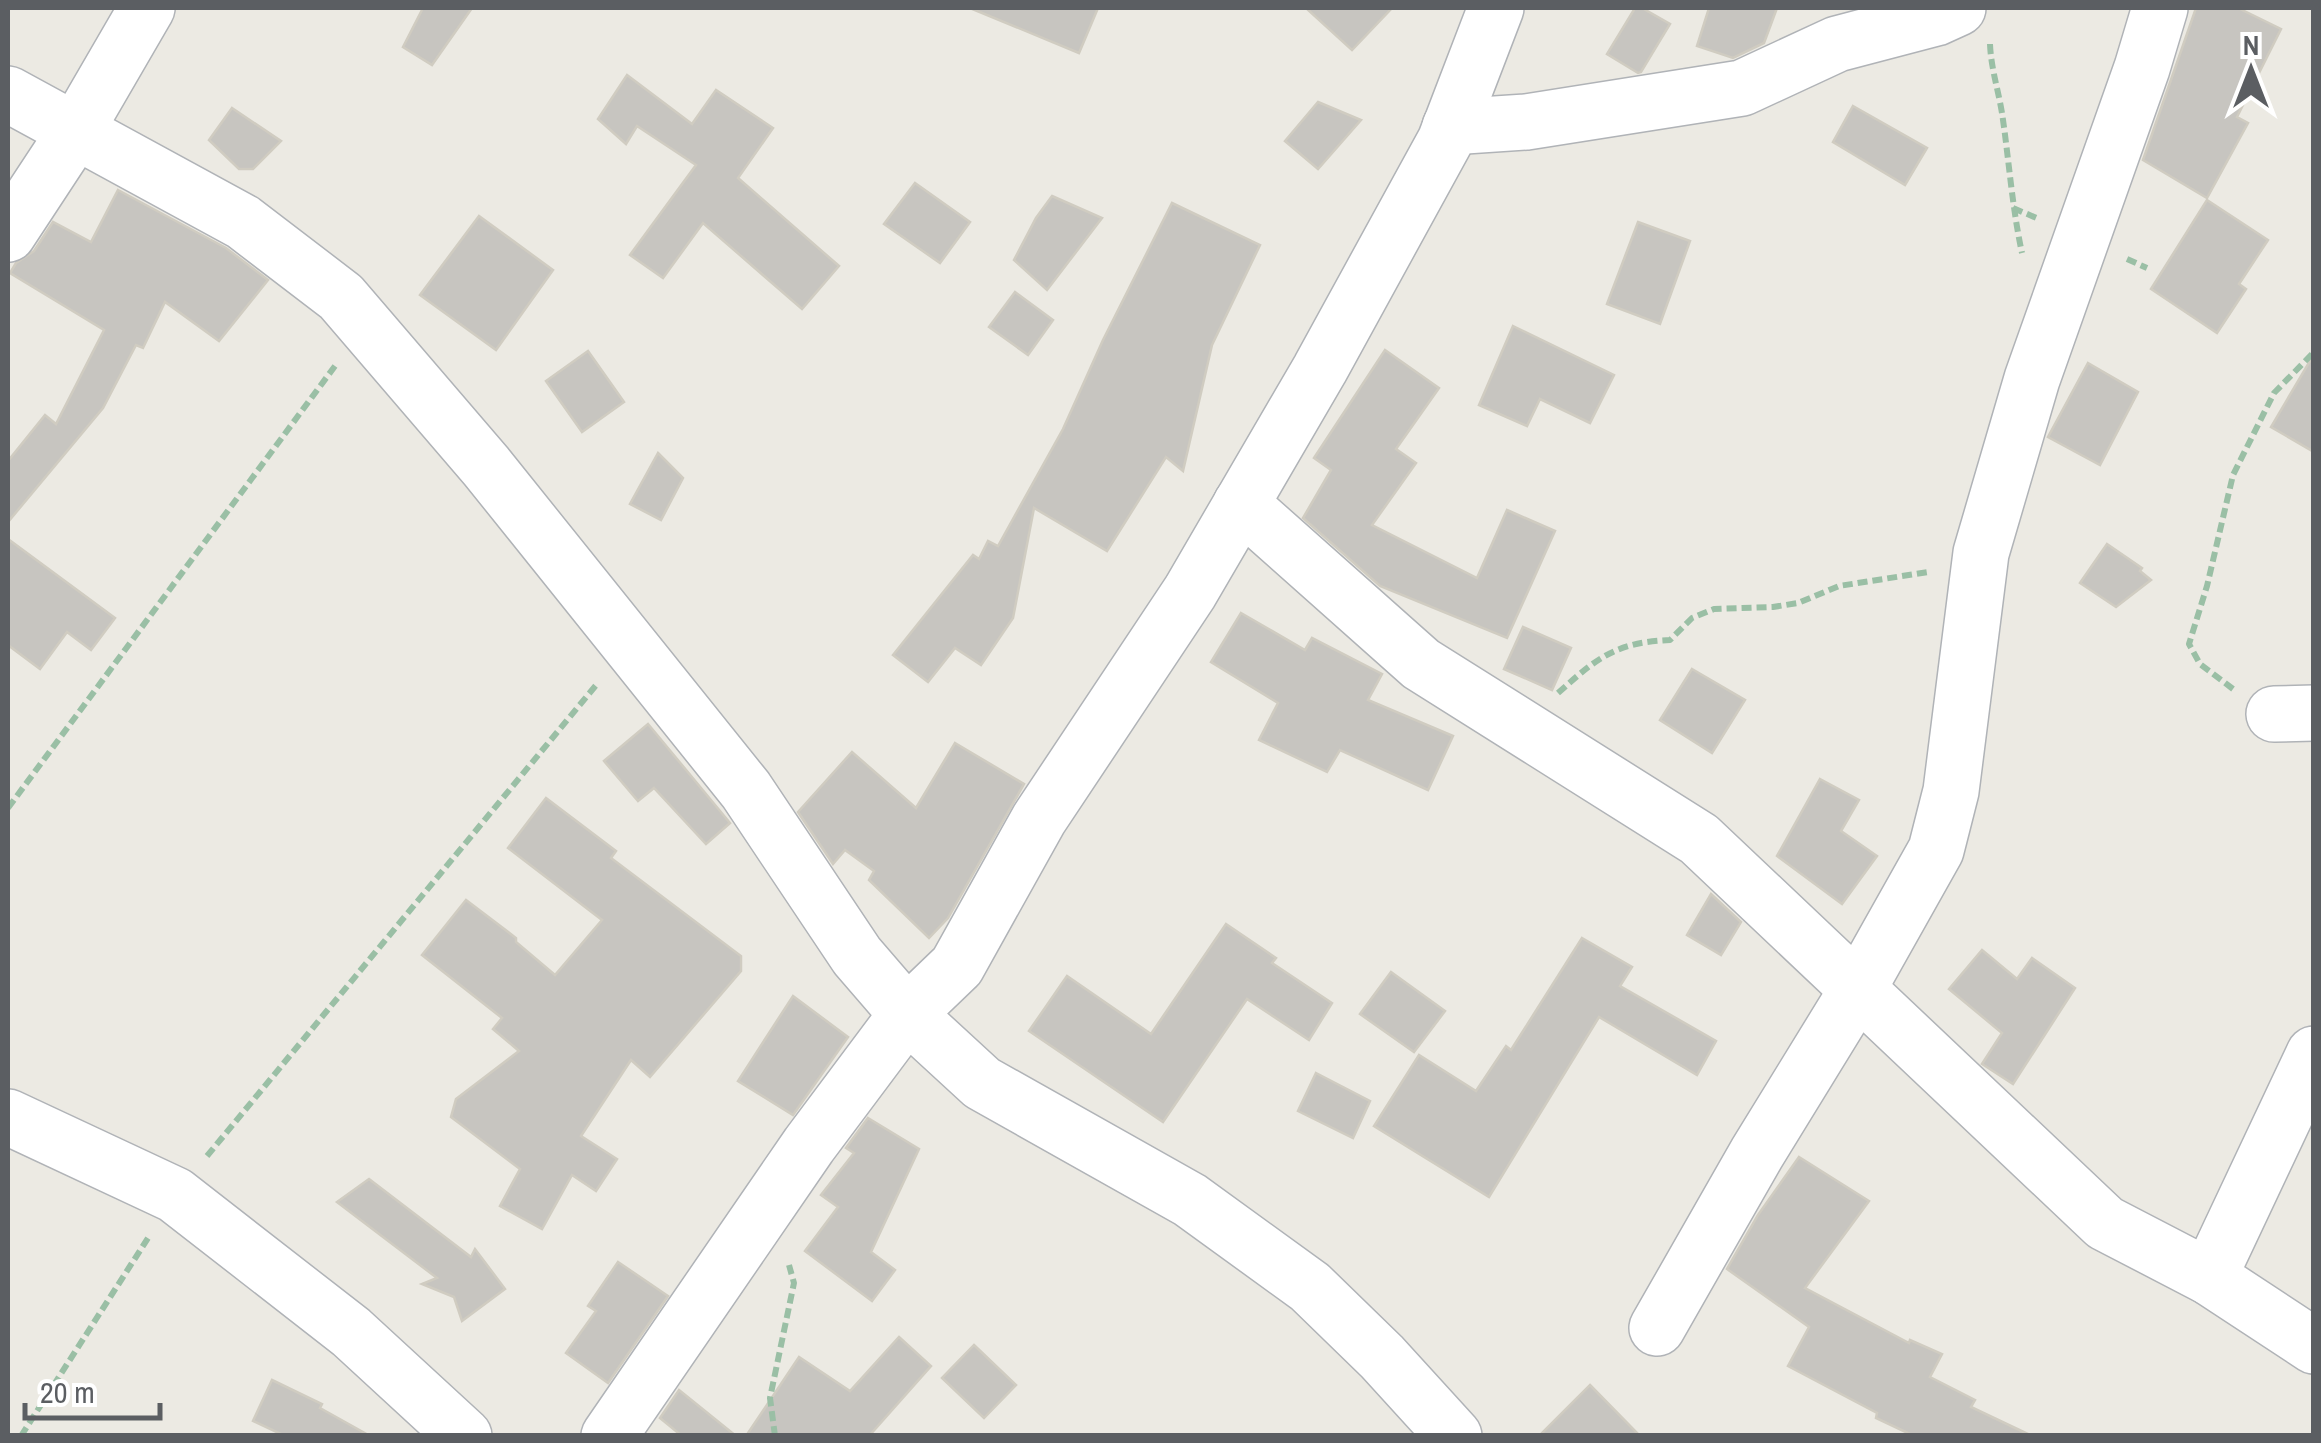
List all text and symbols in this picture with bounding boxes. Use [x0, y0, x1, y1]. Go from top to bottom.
north arrow [2201, 20, 2301, 120]
text: N [2243, 26, 2259, 64]
scale bar [25, 1358, 160, 1420]
text: 20 m [40, 1372, 95, 1412]

